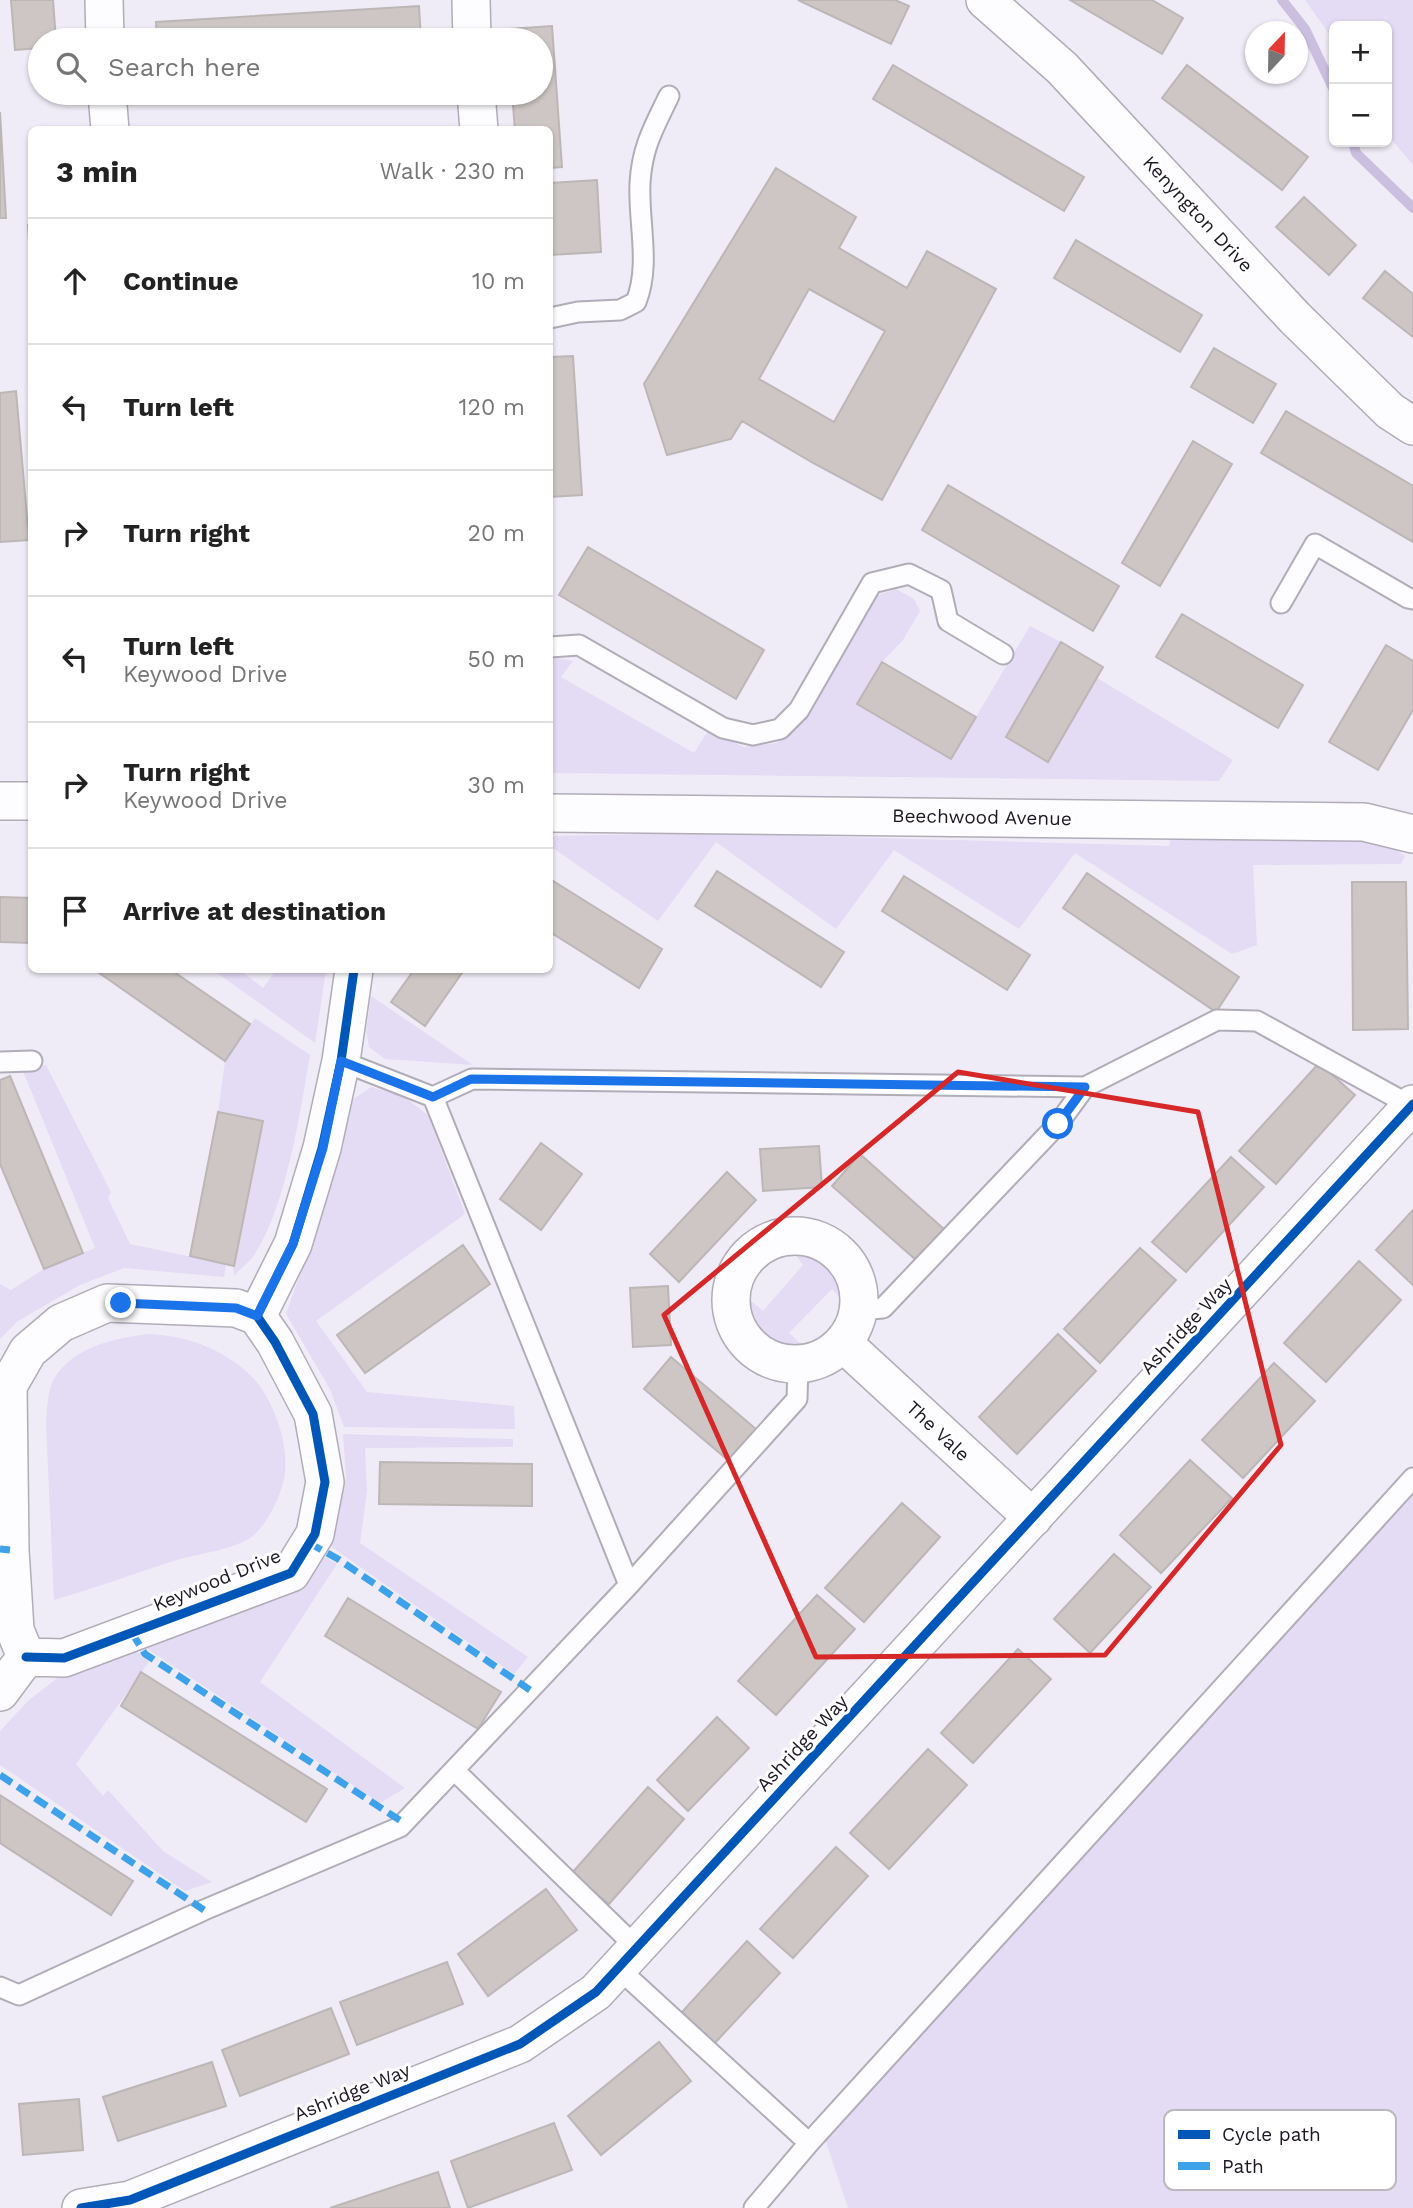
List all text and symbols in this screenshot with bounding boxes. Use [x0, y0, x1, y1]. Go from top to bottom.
north arrow [1245, 21, 1308, 84]
map controls [1329, 21, 1392, 147]
button: + [1329, 21, 1392, 84]
search box [28, 28, 553, 105]
icon: search [52, 48, 90, 86]
text: Search here [108, 52, 260, 82]
button: − [1329, 84, 1392, 147]
street label: Kenyngton Drive [1138, 151, 1258, 277]
text: 3 min [56, 154, 138, 189]
text: Walk · 230 m [379, 158, 525, 185]
icon: ahead [56, 262, 94, 300]
text: Continue [123, 266, 239, 296]
text: 10 m [472, 268, 525, 295]
icon: left [56, 388, 94, 426]
text: Turn left [123, 392, 234, 422]
text: 120 m [459, 394, 525, 421]
icon: right [56, 514, 94, 552]
text: Turn right [123, 518, 250, 548]
text: 20 m [468, 520, 525, 547]
text: Turn left [123, 631, 234, 661]
icon: left [56, 640, 94, 678]
text: 50 m [468, 646, 525, 673]
text: Keywood Drive [123, 661, 288, 688]
text: Turn right [123, 757, 250, 787]
icon: right [56, 766, 94, 804]
text: 30 m [468, 772, 525, 799]
text: Keywood Drive [123, 787, 288, 814]
street label: Beechwood Avenue [892, 804, 1072, 830]
icon: arrive [56, 892, 94, 930]
text: Arrive at destination [123, 896, 386, 926]
route start [1042, 1108, 1073, 1139]
street label: Ashridge Way [1135, 1273, 1237, 1379]
route end [105, 1287, 136, 1318]
street label: The Vale [902, 1396, 974, 1466]
street label: Keywood Drive [150, 1544, 284, 1616]
street label: Ashridge Way [751, 1690, 853, 1796]
street label: Ashridge Way [290, 2058, 414, 2126]
legend [1164, 2110, 1396, 2190]
text: Cycle path [1222, 2123, 1321, 2146]
text: Path [1222, 2155, 1264, 2178]

